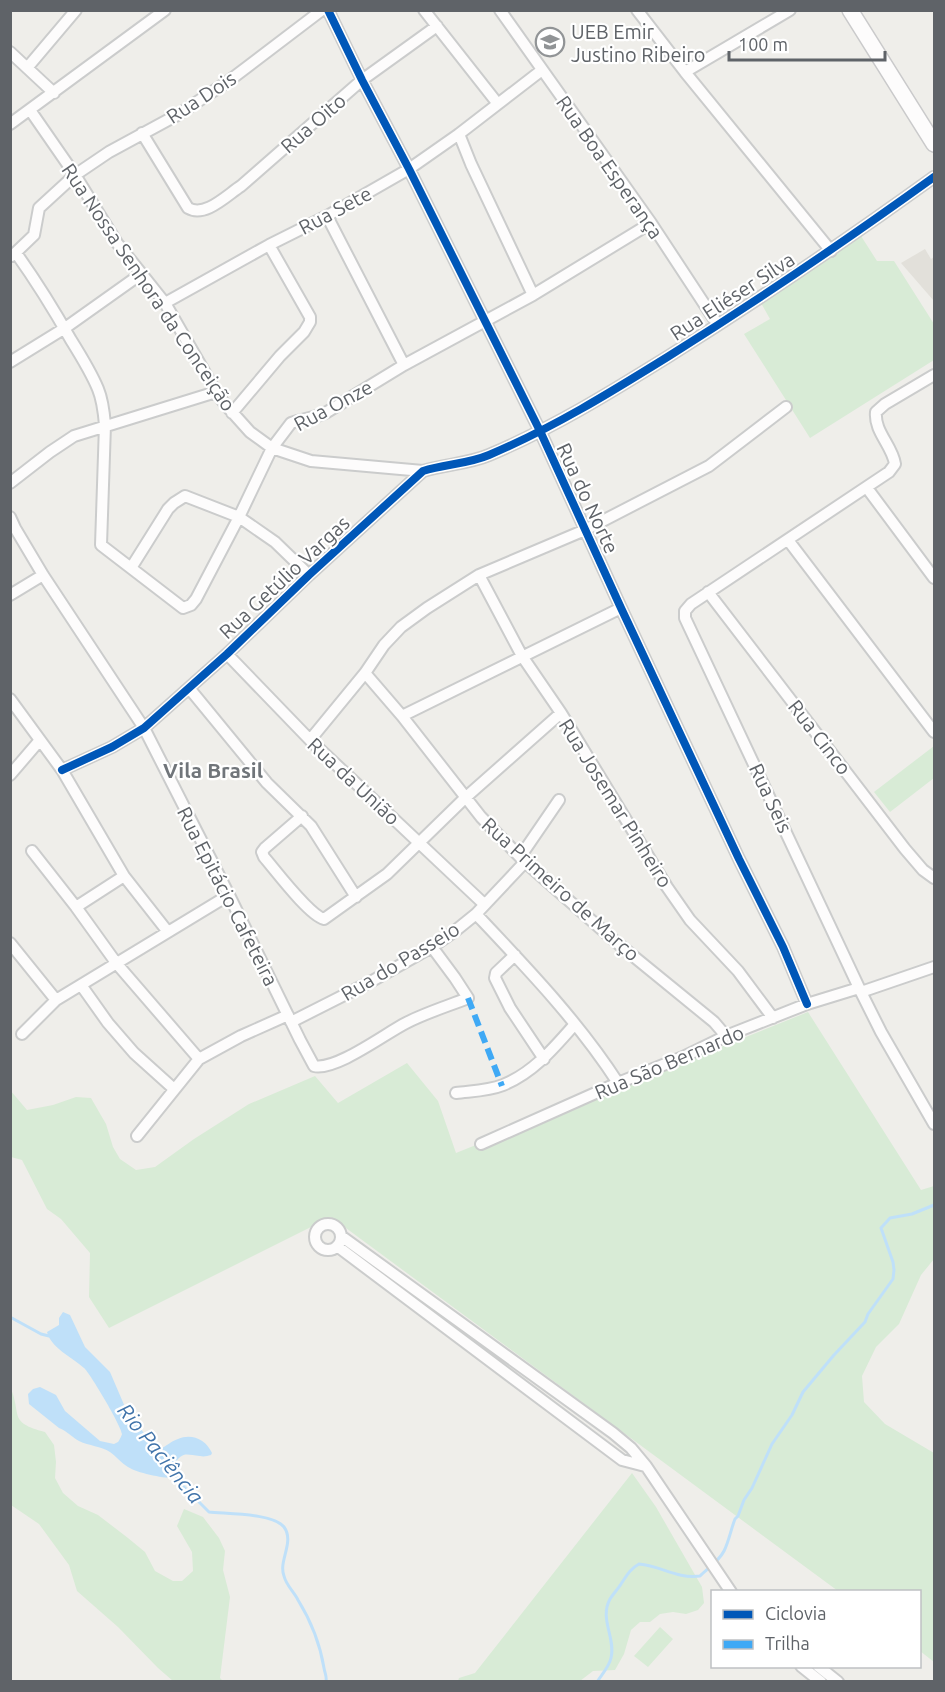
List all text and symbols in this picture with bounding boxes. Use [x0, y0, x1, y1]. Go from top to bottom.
place label: UEB Emir Justino Ribeiro [571, 20, 706, 66]
scale bar [729, 24, 885, 62]
school or university icon: UEB Emir Justino Ribeiro [534, 26, 566, 58]
text: 100 m [738, 34, 788, 54]
street label: Rua Dois [162, 66, 240, 128]
street label: Rua Oito [276, 89, 350, 157]
street label: Rua Boa Esperança [552, 91, 668, 243]
street label: Rua Nossa Senhora da Conceição [57, 159, 241, 415]
street label: Rua Sete [295, 181, 375, 239]
street label: Rua Eliéser Silva [666, 247, 798, 345]
street label: Rua Onze [290, 375, 376, 435]
street label: Rua do Norte [552, 439, 624, 557]
street label: Rua Getúlio Vargas [214, 511, 354, 643]
street label: Rua Cinco [784, 695, 856, 779]
street label: Rua Josemar Pinheiro [555, 714, 677, 892]
street label: Rua da União [303, 733, 405, 829]
district label: Vila Brasil [163, 758, 263, 782]
street label: Rua Seis [745, 760, 797, 836]
street label: Rua Epitácio Cafeteira [173, 803, 283, 989]
street label: Rua Primeiro de Março [478, 812, 644, 966]
street label: Rua do Passeio [337, 917, 463, 1005]
street label: Rua São Bernardo [591, 1020, 747, 1104]
water label: Rio Paciência [113, 1398, 209, 1508]
legend [711, 1590, 921, 1668]
text: Ciclovia [765, 1603, 826, 1623]
text: Trilha [765, 1633, 810, 1653]

